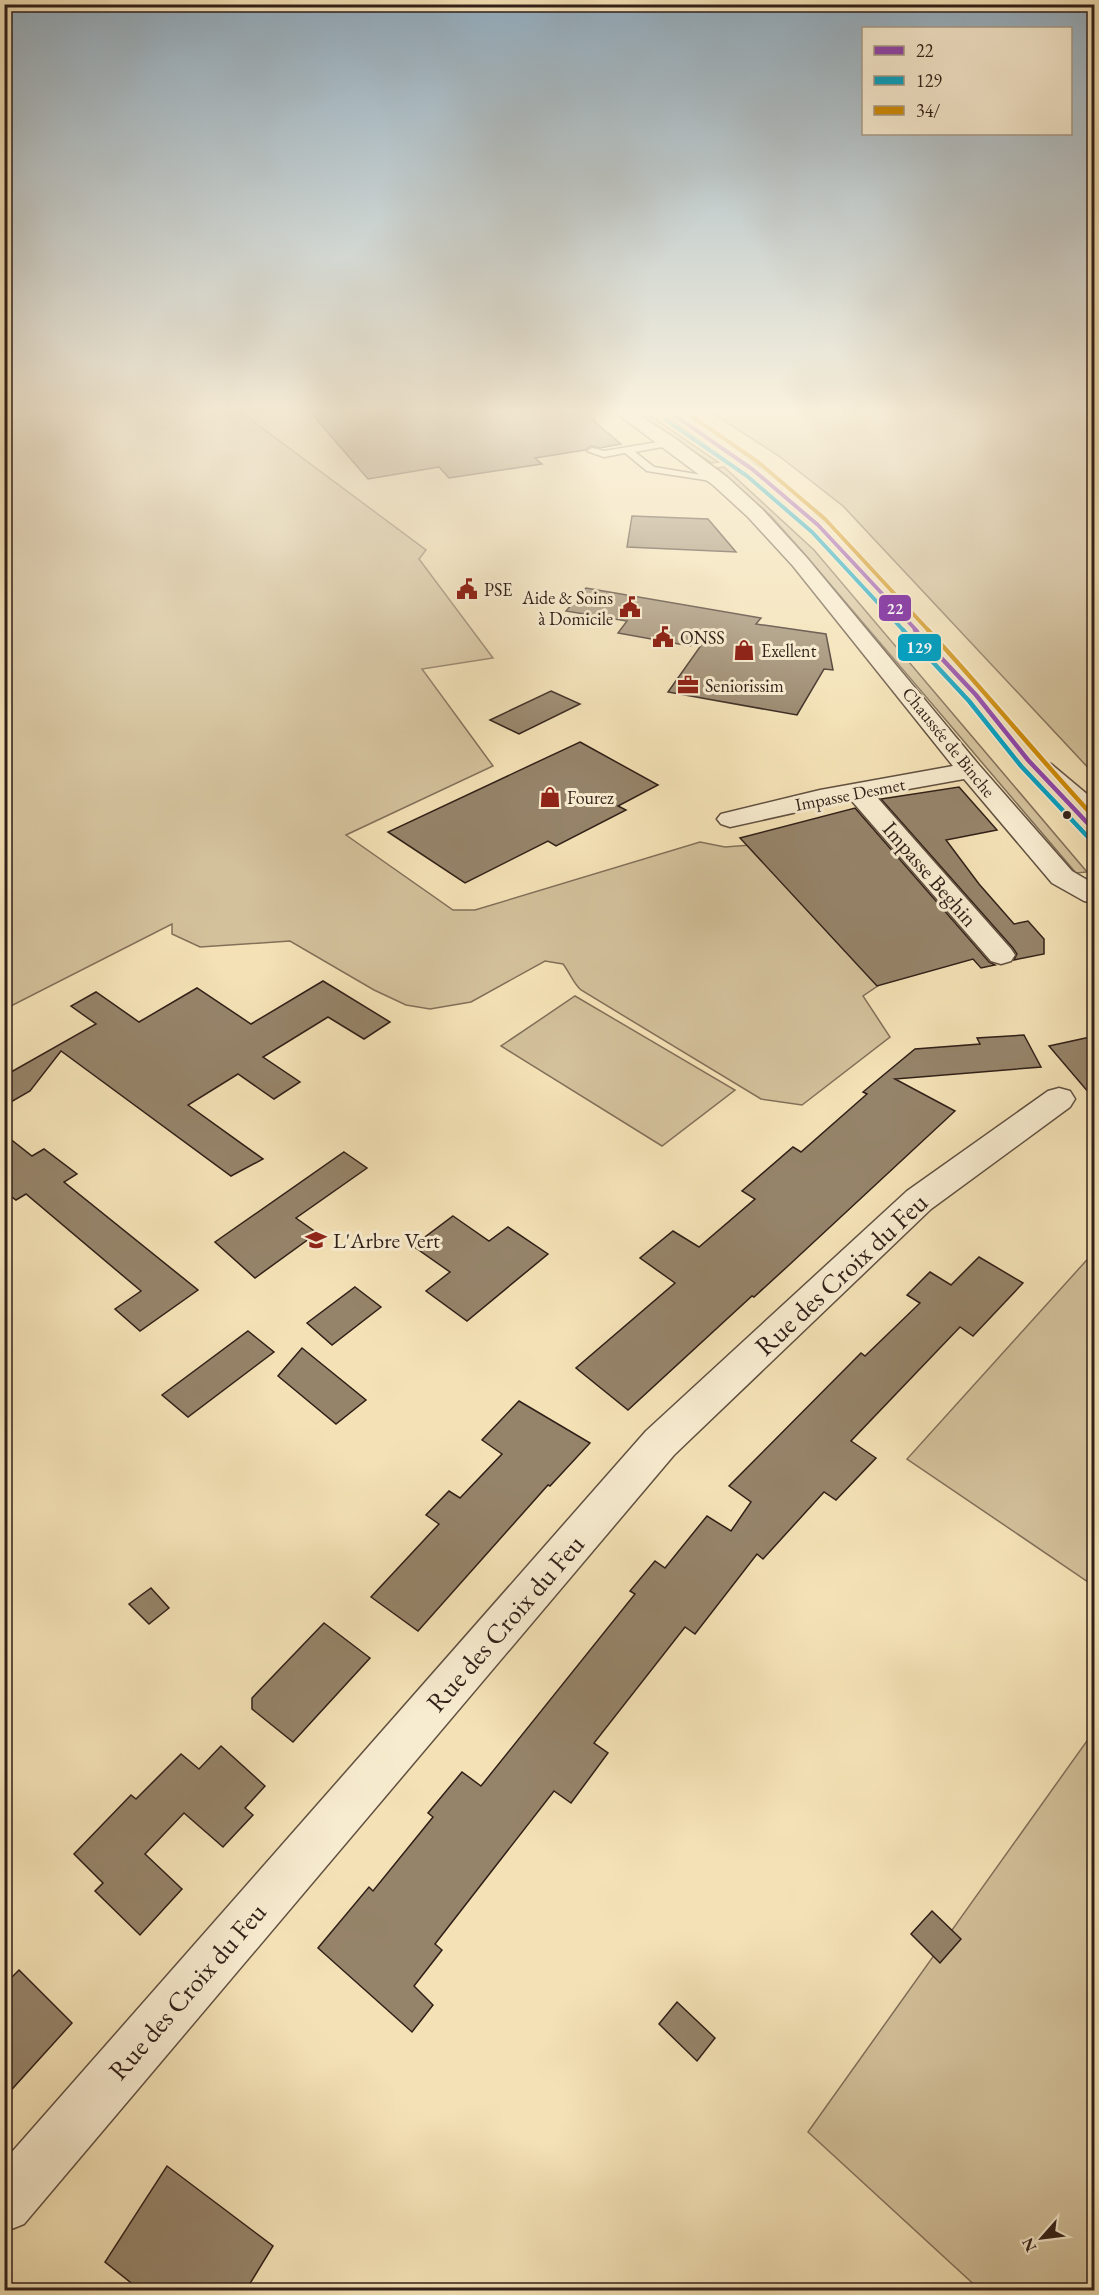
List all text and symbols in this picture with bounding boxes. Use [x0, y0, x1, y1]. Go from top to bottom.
legend [862, 27, 1072, 135]
text: 22 [916, 39, 934, 62]
text: 129 [916, 69, 942, 92]
text: 34/ [916, 99, 940, 122]
public building icon: PSE [455, 577, 479, 601]
place label: PSE [484, 578, 512, 601]
place label: Aide & Soins à Domicile [521, 586, 613, 630]
line badge: 22 [878, 594, 912, 622]
public building icon: Aide & Soins à Domicile [618, 595, 642, 619]
text: 22 [887, 598, 904, 619]
public building icon: ONSS [651, 625, 675, 649]
place label: ONSS [680, 626, 725, 649]
line badge: 129 [897, 633, 942, 662]
text: 129 [906, 637, 932, 658]
shop icon: Exellent [732, 638, 756, 662]
place label: Exellent [761, 639, 817, 662]
office icon: Seniorissim [676, 673, 700, 697]
place label: Seniorissim [705, 674, 784, 697]
street label: Chaussée de Binche [897, 682, 1001, 802]
street label: Impasse Desmet [793, 772, 907, 816]
shop icon: Fourez [538, 785, 562, 809]
place label: Fourez [567, 786, 614, 809]
unlabelled marker [1061, 809, 1073, 821]
street label: Impasse Beghin [876, 815, 984, 933]
street label: Rue des Croix du Feu [747, 1185, 935, 1363]
place label: L'Arbre Vert [333, 1226, 440, 1255]
school or university icon: L'Arbre Vert [304, 1228, 328, 1252]
street label: Rue des Croix du Feu [418, 1527, 592, 1719]
street label: Rue des Croix du Feu [100, 1895, 274, 2087]
north arrow [1012, 2208, 1072, 2268]
text: N [1017, 2234, 1042, 2255]

